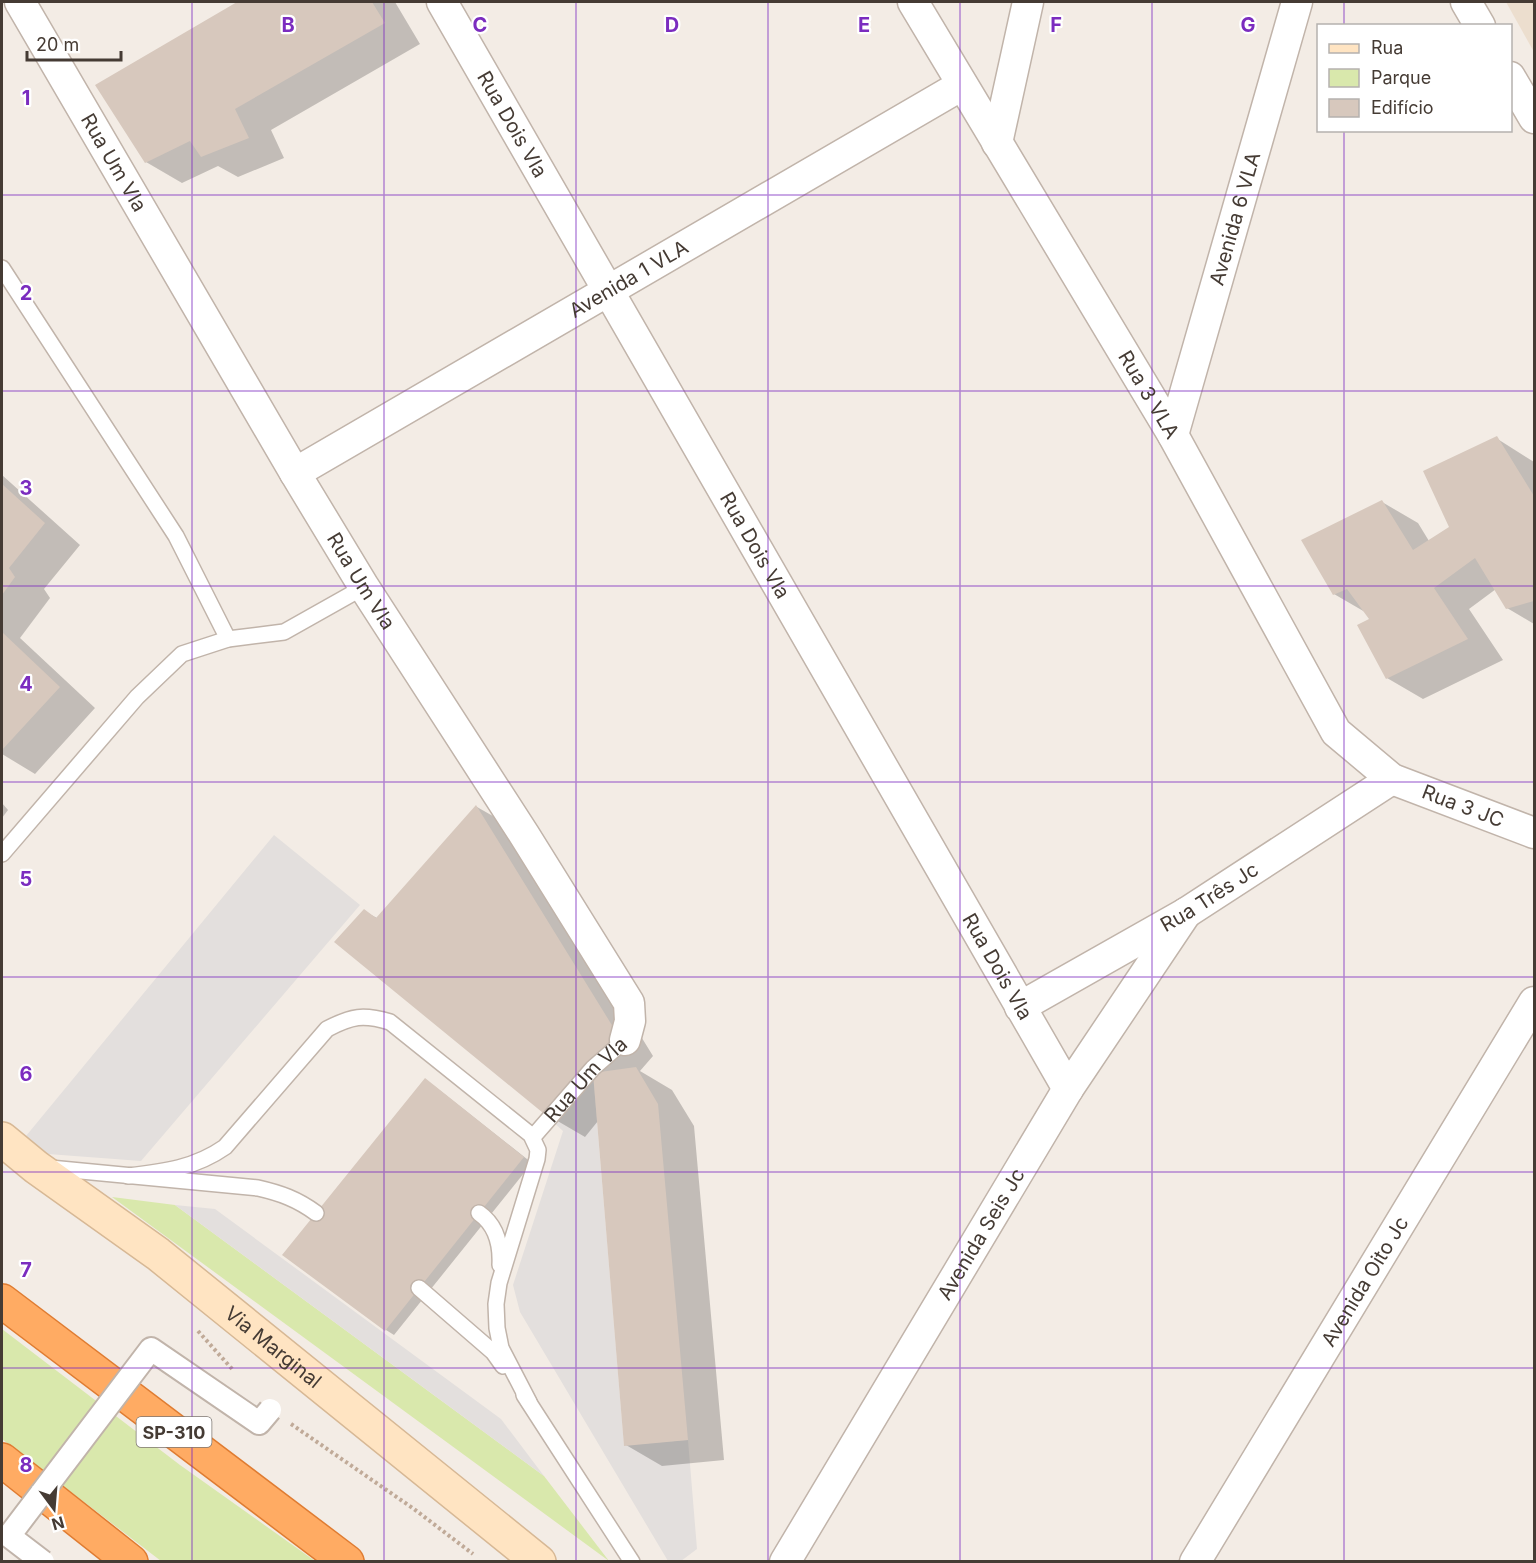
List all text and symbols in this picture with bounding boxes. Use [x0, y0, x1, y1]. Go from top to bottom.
text: B [281, 13, 295, 37]
text: C [473, 13, 487, 37]
text: D [665, 13, 679, 37]
text: E [858, 13, 870, 37]
text: F [1050, 13, 1062, 37]
text: G [1240, 13, 1256, 37]
scale bar [27, 24, 122, 62]
legend [1317, 24, 1512, 132]
text: 20 m [36, 34, 79, 55]
text: Rua [1371, 37, 1403, 58]
street label: Rua Dois Vla [472, 67, 552, 182]
text: Parque [1371, 67, 1431, 88]
text: 1 [22, 86, 30, 110]
text: Edifício [1371, 97, 1434, 118]
street label: Rua Um Vla [76, 109, 152, 216]
street label: Avenida 6 VLA [1204, 149, 1265, 288]
street label: Avenida 1 VLA [565, 235, 693, 323]
text: 2 [20, 281, 32, 305]
street label: Rua 3 VLA [1113, 346, 1185, 443]
text: 3 [20, 476, 32, 500]
street label: Rua Dois Vla [715, 488, 795, 603]
street label: Rua Um Vla [322, 528, 400, 634]
text: 4 [19, 672, 33, 696]
street label: Rua 3 JC [1419, 780, 1507, 832]
street label: Rua Três Jc [1156, 857, 1263, 937]
text: 5 [20, 867, 32, 891]
street label: Rua Dois Vla [957, 909, 1038, 1024]
street label: Rua Um Vla [539, 1032, 632, 1127]
text: 6 [20, 1062, 33, 1086]
street label: Avenida Seis Jc [933, 1164, 1030, 1304]
street label: Avenida Oito Jc [1316, 1212, 1413, 1351]
text: 7 [20, 1258, 32, 1282]
street label: Via Marginal [220, 1301, 326, 1393]
road number: SP-310 [136, 1417, 212, 1447]
text: 8 [19, 1453, 33, 1477]
north arrow [24, 1479, 84, 1539]
text: N [50, 1512, 67, 1535]

